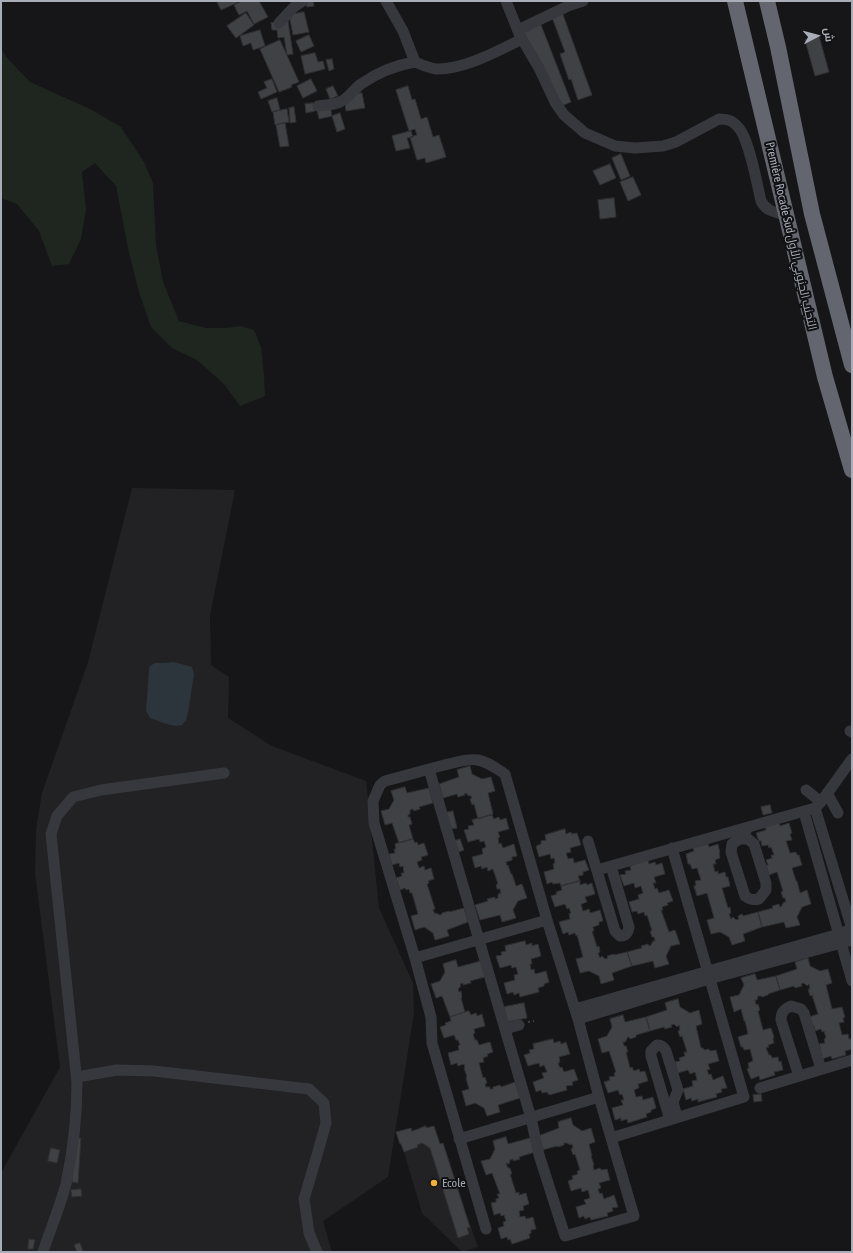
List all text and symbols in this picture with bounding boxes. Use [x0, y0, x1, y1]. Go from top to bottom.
north arrow [797, 16, 837, 56]
text: ش [822, 27, 836, 42]
street label: Première Rocade Sud التجنب الجنوبي الأول [762, 141, 820, 331]
place label: Ecole [442, 1176, 466, 1190]
marker: Ecole [429, 1178, 439, 1188]

